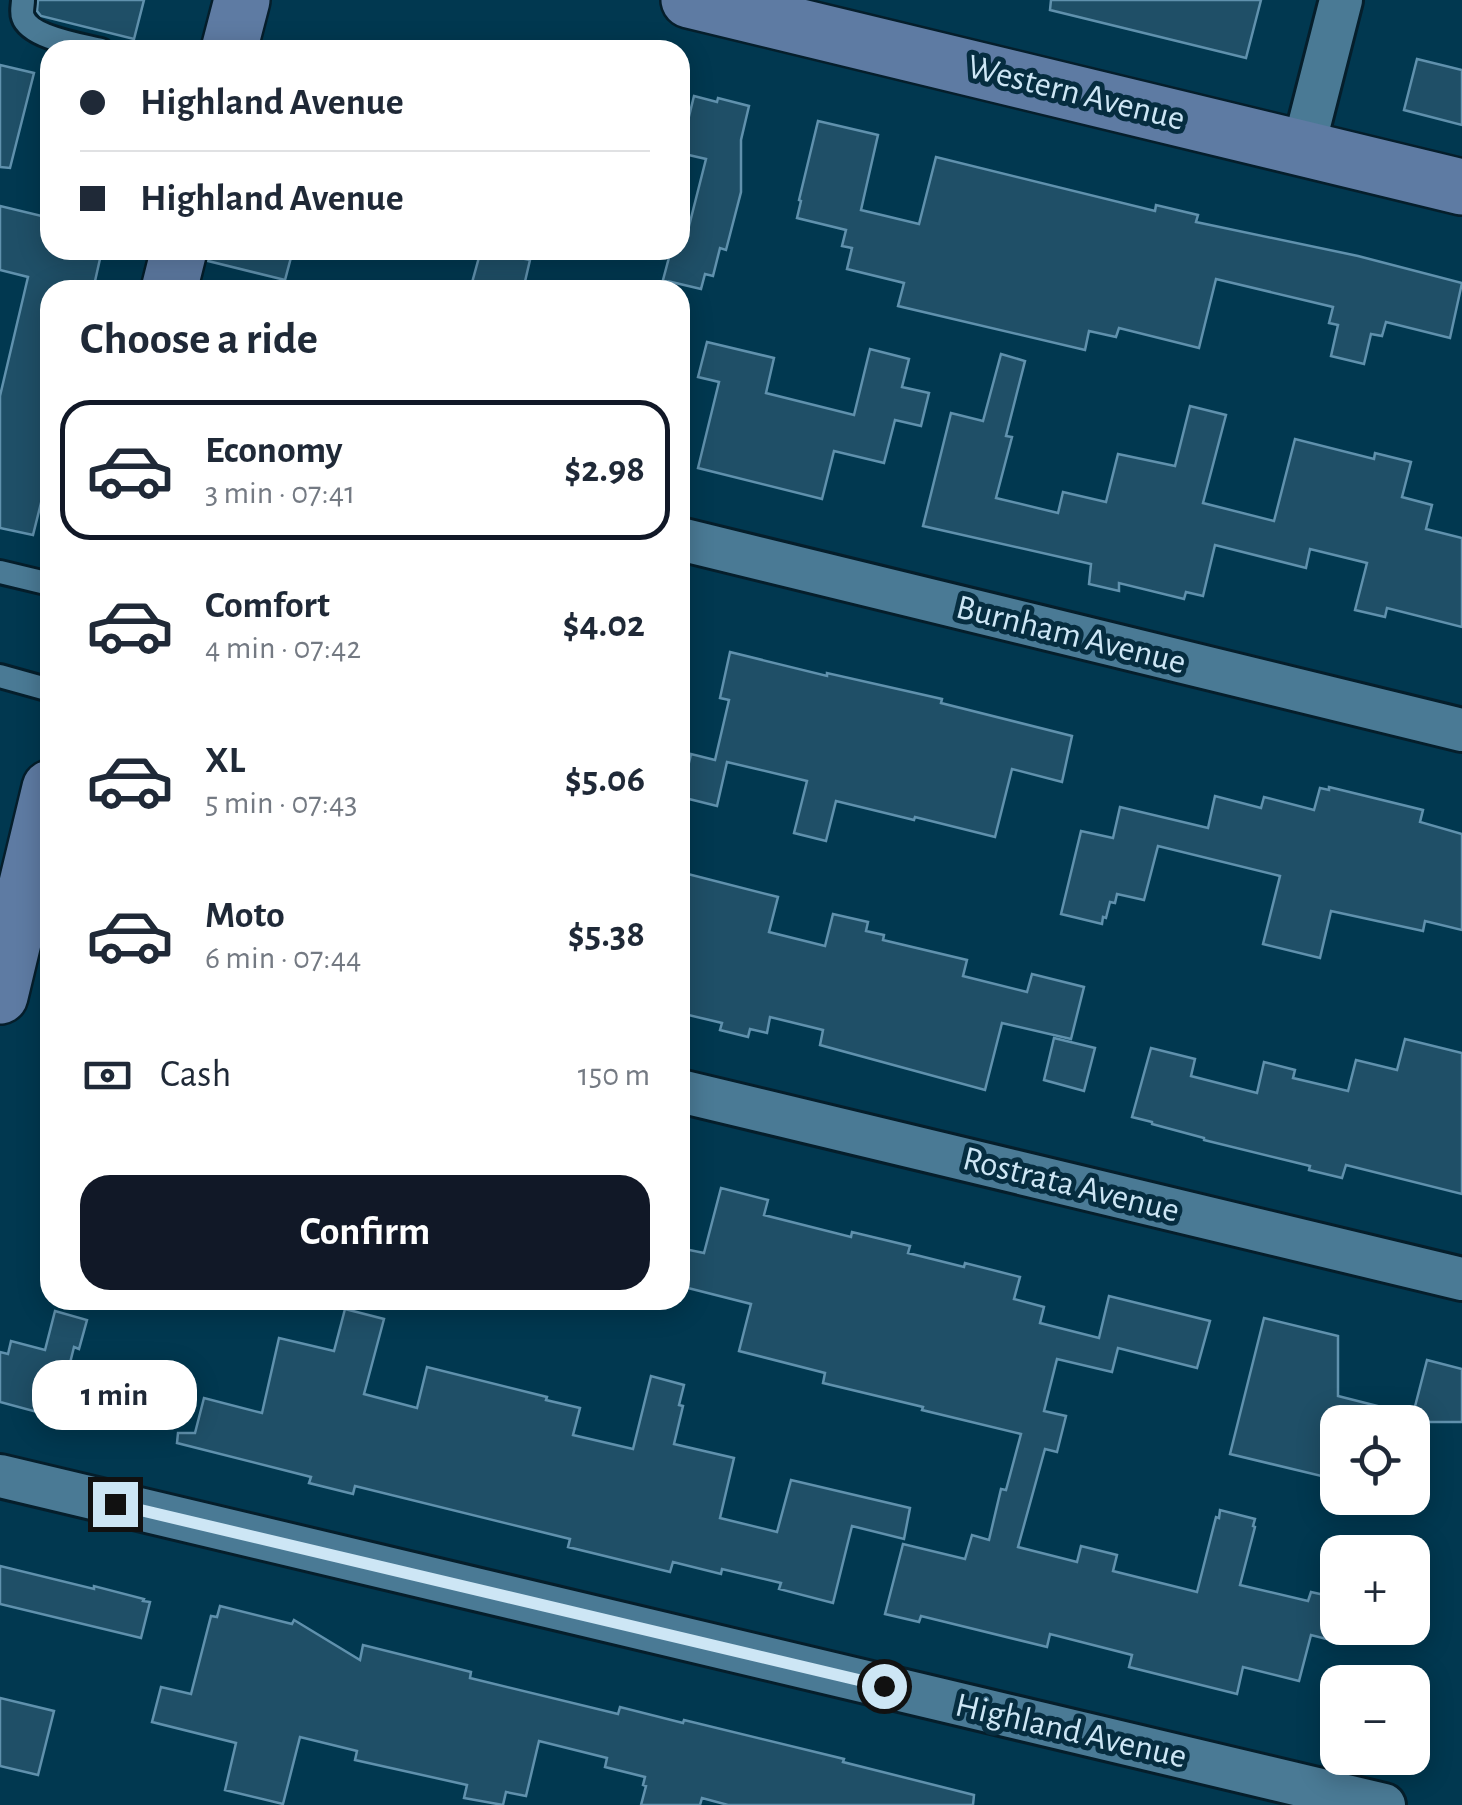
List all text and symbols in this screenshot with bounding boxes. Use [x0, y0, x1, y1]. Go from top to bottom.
street label: Western Avenue [964, 49, 1188, 137]
text: Highland Avenue [140, 84, 404, 122]
text: Highland Avenue [140, 180, 404, 218]
text: Choose a ride [80, 317, 318, 362]
icon: car [85, 425, 175, 515]
text: Economy [205, 432, 343, 470]
text: $2.98 [564, 451, 645, 489]
text: 3 min · 07:41 [205, 477, 355, 509]
icon: car [85, 580, 175, 670]
text: Comfort [205, 587, 330, 625]
street label: Burnham Avenue [953, 590, 1189, 680]
text: $4.02 [562, 606, 645, 644]
text: 4 min · 07:42 [205, 632, 361, 664]
icon: car [85, 735, 175, 825]
text: XL [205, 742, 245, 780]
text: $5.06 [565, 761, 645, 799]
text: 5 min · 07:43 [205, 787, 358, 819]
icon: car [85, 890, 175, 980]
text: Moto [205, 897, 285, 935]
text: $5.38 [568, 916, 645, 954]
text: 6 min · 07:44 [205, 942, 361, 974]
icon: cash [80, 1048, 135, 1103]
text: Cash [160, 1056, 231, 1094]
text: 150 m [578, 1059, 650, 1091]
street label: Rostrata Avenue [959, 1141, 1183, 1229]
button: Confirm [80, 1175, 650, 1290]
callout: 1 min [32, 1359, 198, 1429]
text: 1 min [81, 1379, 148, 1411]
map controls [1320, 1405, 1430, 1775]
button: locate [1320, 1405, 1430, 1515]
route end [93, 1482, 138, 1527]
button: + [1320, 1535, 1430, 1645]
route start [862, 1664, 907, 1709]
button: − [1320, 1665, 1430, 1775]
street label: Highland Avenue [952, 1687, 1190, 1775]

